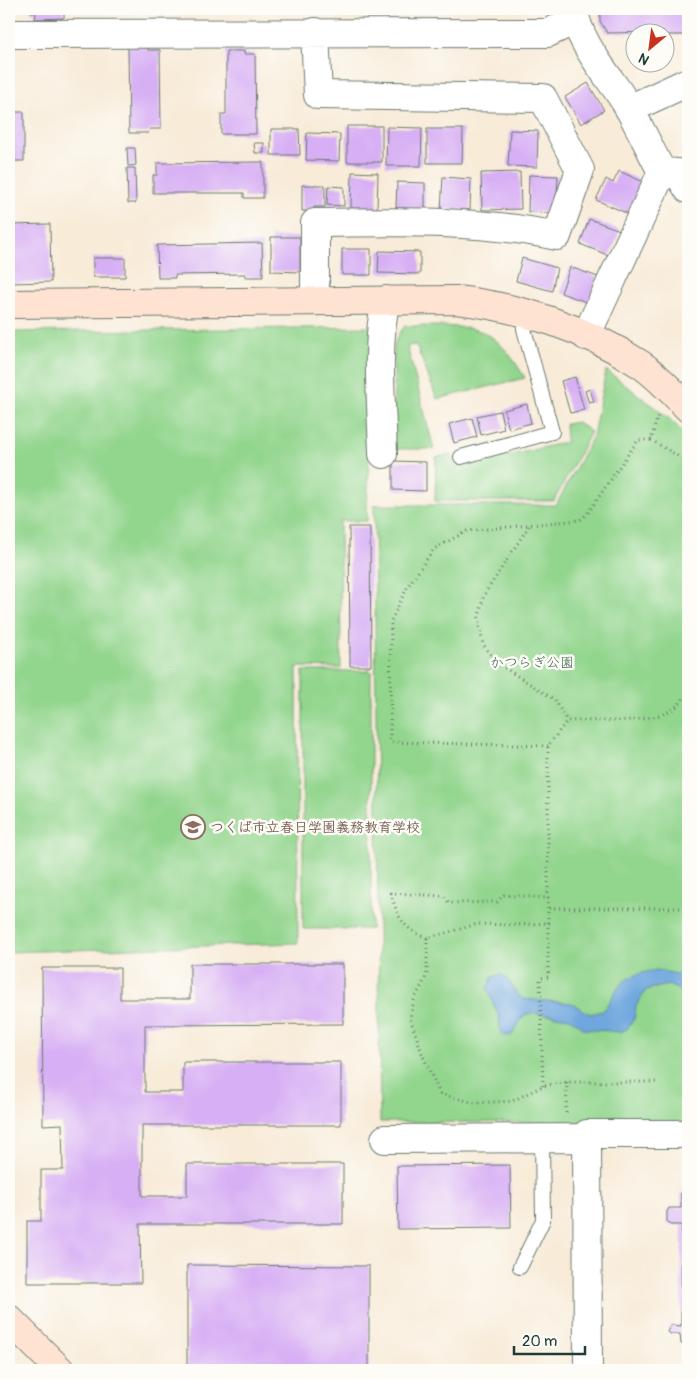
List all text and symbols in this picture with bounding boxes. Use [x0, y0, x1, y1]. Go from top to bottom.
north arrow [624, 22, 674, 72]
text: N [636, 49, 652, 69]
park label: かつらぎ公園 [490, 654, 574, 671]
school or university icon: つくば市立春日学園義務教育学校 [180, 814, 206, 840]
place label: つくば市立春日学園義務教育学校 [210, 819, 420, 836]
scale bar [514, 1324, 586, 1356]
text: 20 m [522, 1332, 557, 1351]

